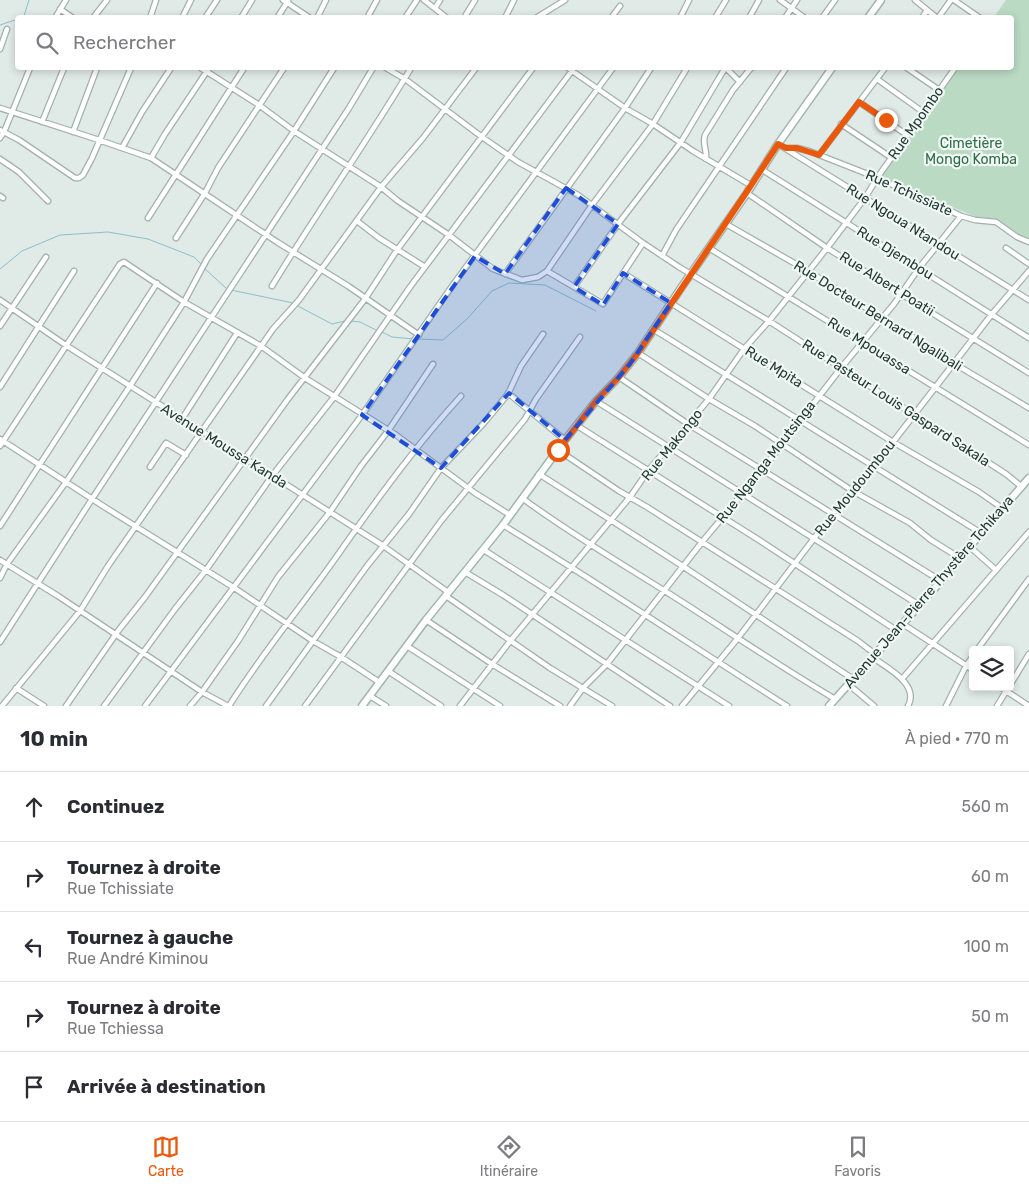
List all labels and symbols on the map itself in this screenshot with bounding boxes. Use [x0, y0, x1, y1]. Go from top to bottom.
street label: Rue Mpombo [885, 83, 947, 163]
route end [875, 109, 898, 132]
park label: Cimetière Mongo Komba [925, 135, 1017, 168]
street label: Rue Tchissiate [863, 166, 955, 220]
street label: Rue Ngoua Ntandou [843, 180, 963, 264]
street label: Rue Djembou [854, 223, 936, 283]
street label: Rue Albert Poatii [836, 248, 938, 320]
street label: Rue Docteur Bernard Ngalibali [791, 257, 965, 375]
street label: Rue Mpouassa [824, 314, 914, 378]
street label: Rue Pasteur Louis Gaspard Sakala [799, 336, 993, 470]
street label: Rue Mpita [742, 343, 806, 391]
street label: Rue Nganga Moutsinga [713, 397, 819, 527]
street label: Avenue Moussa Kanda [158, 400, 290, 492]
street label: Rue Makongo [638, 406, 706, 484]
street label: Rue Moudoumbou [811, 437, 899, 539]
route start [547, 439, 570, 462]
street label: Avenue Jean-Pierre Thystère Tchikaya [841, 492, 1017, 692]

